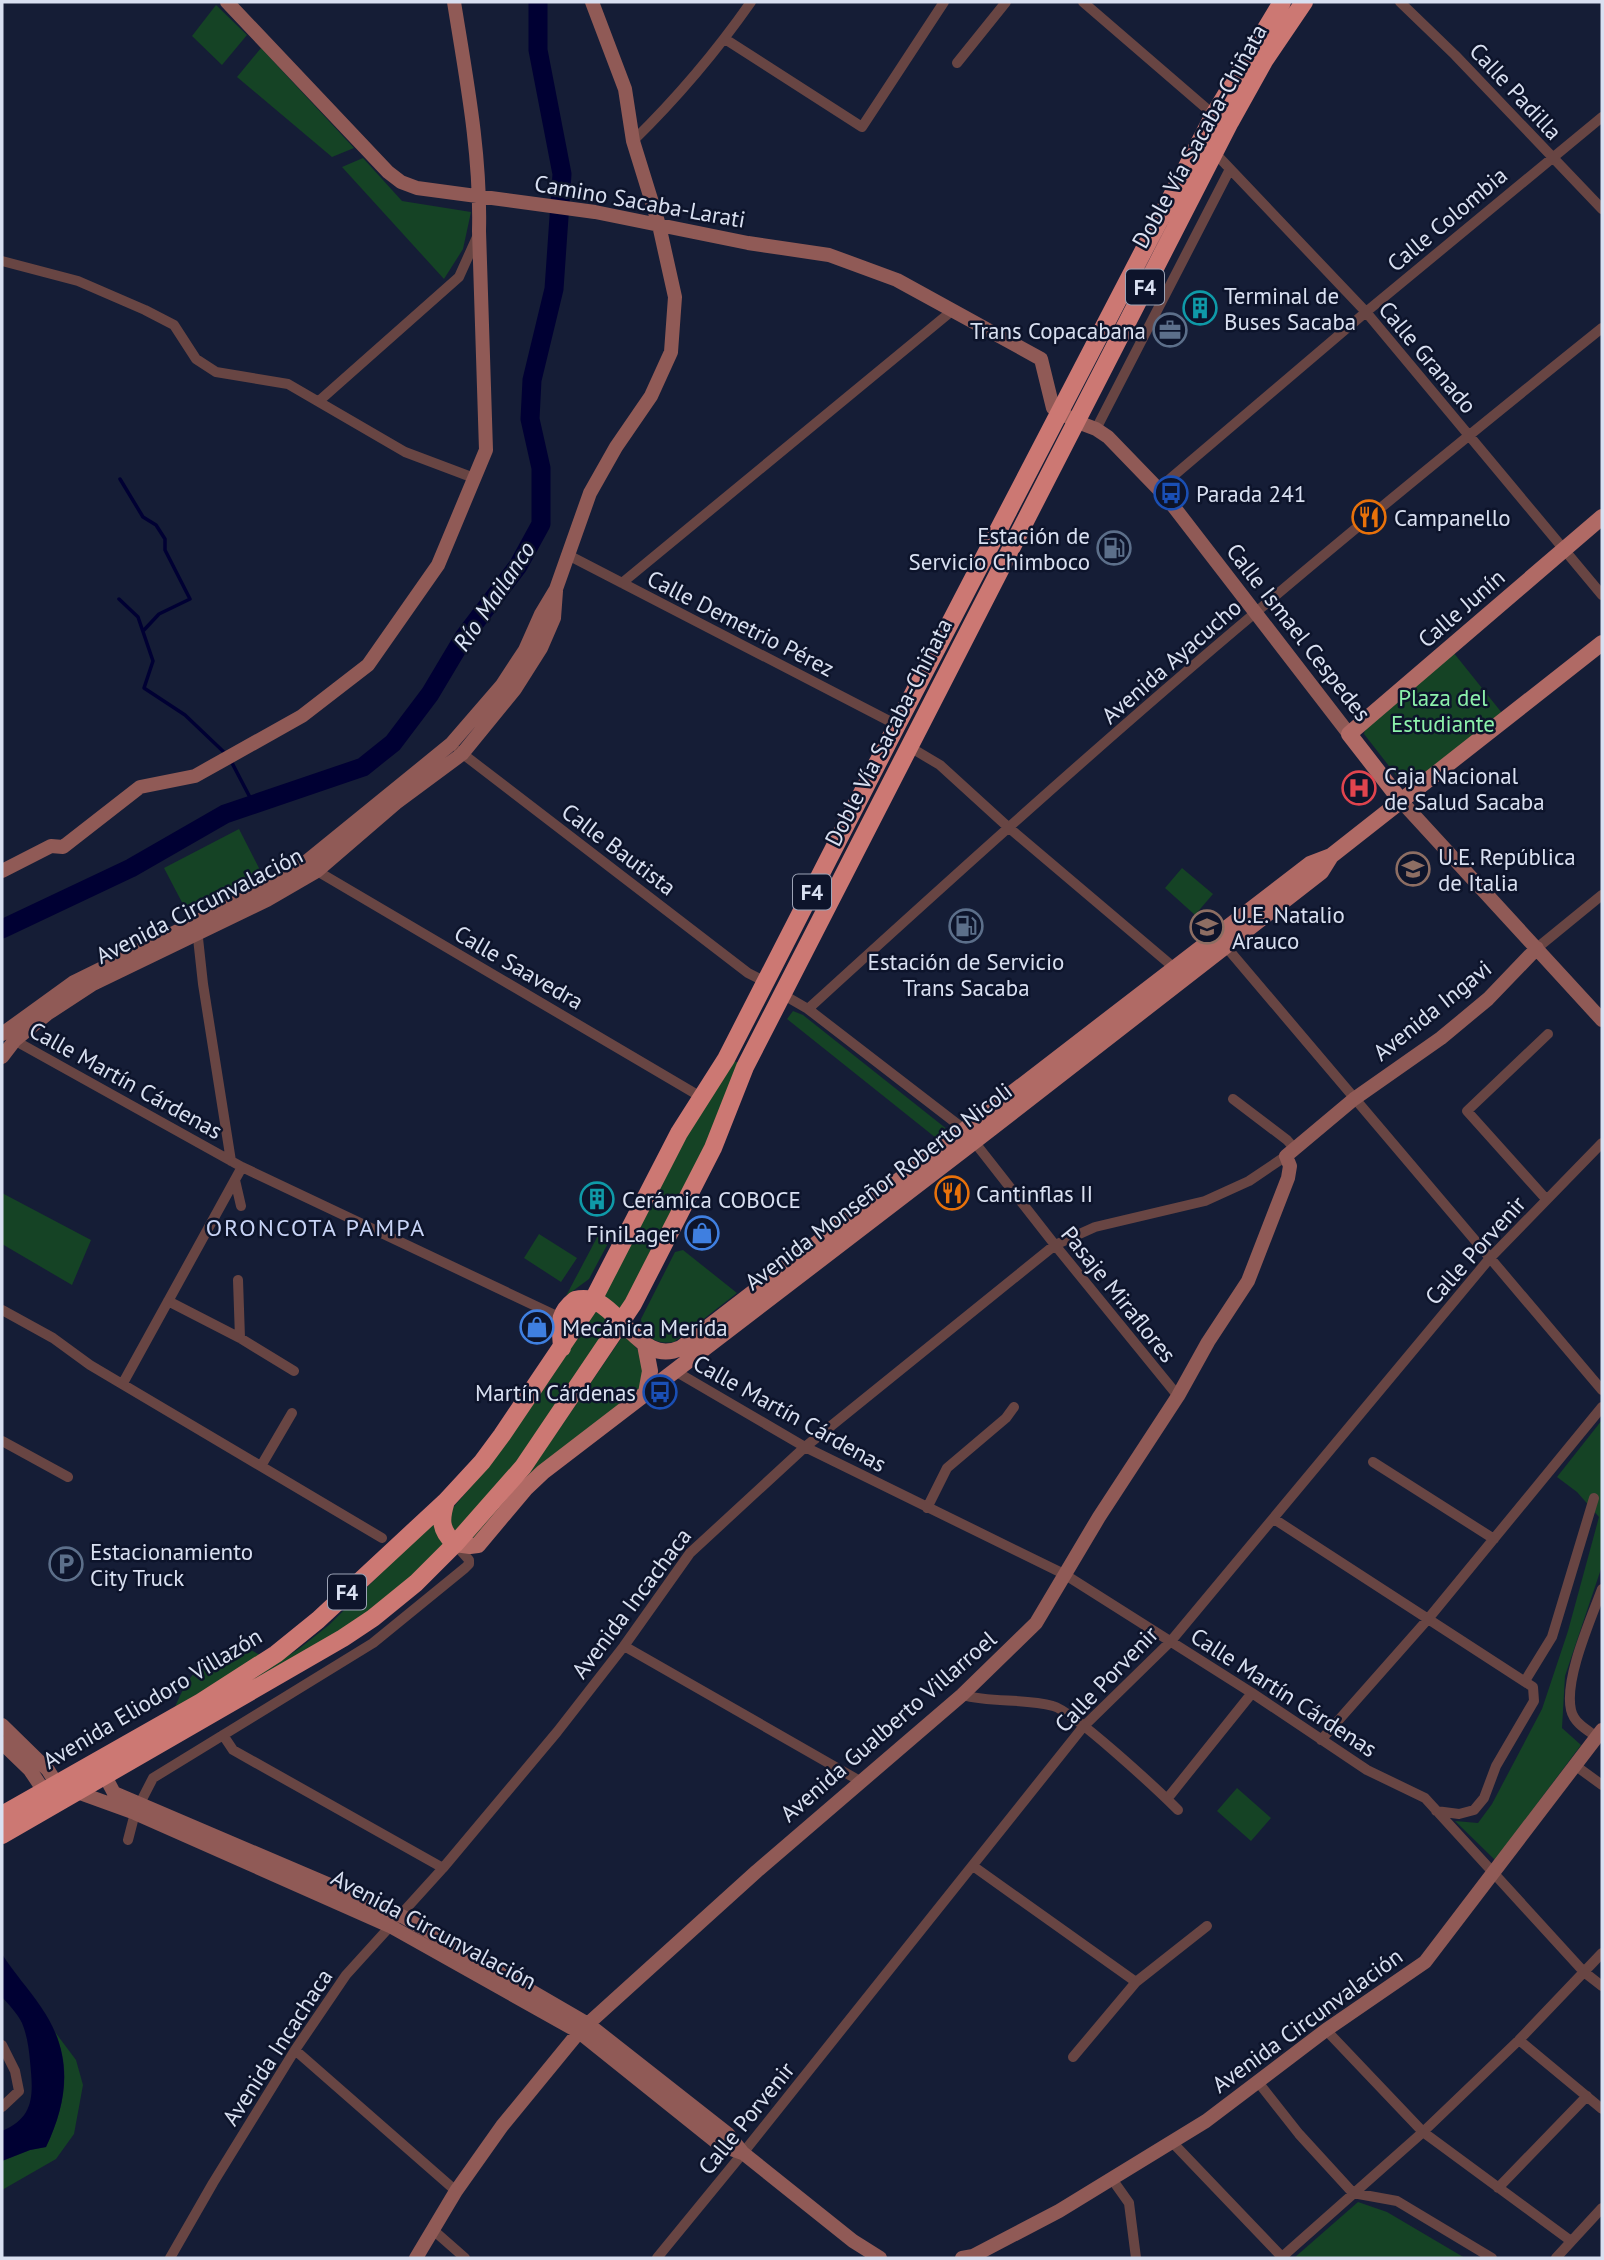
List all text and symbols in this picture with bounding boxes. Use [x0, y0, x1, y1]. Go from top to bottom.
street label: Doble Vía Sacaba-Chiñata [1125, 19, 1273, 253]
street label: Calle Padilla [1464, 36, 1568, 146]
street label: Calle Colombia [1381, 160, 1513, 278]
street label: Camino Sacaba-Larati [532, 168, 748, 234]
road number: F4 [1126, 270, 1164, 304]
place label: Terminal de Buses Sacaba [1224, 281, 1356, 336]
building icon: Terminal de Buses Sacaba [1181, 289, 1219, 327]
street label: Calle Granado [1373, 295, 1483, 419]
office icon: Trans Copacabana [1151, 311, 1189, 349]
place label: Trans Copacabana [970, 316, 1146, 345]
bus stop icon: Parada 241 [1152, 474, 1190, 512]
place label: Parada 241 [1196, 479, 1306, 508]
restaurant icon: Campanello [1350, 498, 1388, 536]
place label: Campanello [1394, 503, 1511, 532]
place label: Estación de Servicio Chimboco [909, 521, 1090, 576]
fuel station icon: Estación de Servicio Chimboco [1095, 529, 1133, 567]
water label: Río Mailanco [446, 535, 542, 657]
street label: Calle Ismael Cespedes [1220, 537, 1378, 727]
street label: Calle Junín [1412, 562, 1510, 654]
street label: Calle Demetrio Pérez [643, 563, 839, 683]
street label: Avenida Ayacucho [1095, 592, 1247, 730]
street label: Doble Vía Sacaba-Chiñata [818, 613, 958, 851]
park label: Plaza del Estudiante [1391, 683, 1495, 738]
place label: Caja Nacional de Salud Sacaba [1384, 761, 1545, 816]
hospital icon: Caja Nacional de Salud Sacaba [1340, 769, 1378, 807]
street label: Calle Bautista [556, 797, 682, 901]
street label: Avenida Circunvalación [91, 840, 307, 970]
place label: U.E. República de Italia [1438, 842, 1576, 897]
school or university icon: U.E. República de Italia [1394, 850, 1432, 888]
road number: F4 [793, 874, 831, 910]
place label: U.E. Natalio Arauco [1232, 900, 1345, 955]
fuel station icon: Estación de Servicio Trans Sacaba [947, 907, 985, 945]
school or university icon: U.E. Natalio Arauco [1188, 908, 1226, 946]
street label: Calle Saavedra [449, 918, 589, 1016]
place label: Estación de Servicio Trans Sacaba [868, 947, 1064, 1002]
street label: Avenida Ingavi [1367, 953, 1497, 1067]
street label: Calle Martín Cárdenas [24, 1015, 228, 1145]
street label: Avenida Monseñor Roberto Nicoli [739, 1076, 1017, 1296]
restaurant icon: Cantinflas II [933, 1174, 971, 1212]
place label: Cantinflas II [976, 1179, 1093, 1208]
building icon: Cerámica COBOCE [578, 1180, 616, 1218]
place label: Cerámica COBOCE [622, 1185, 801, 1214]
street label: Calle Porvenir [1418, 1189, 1532, 1310]
district label: ORONCOTA PAMPA [206, 1212, 426, 1243]
shop icon: FiniLager [683, 1214, 721, 1252]
place label: FiniLager [587, 1219, 678, 1248]
street label: Pasaje Miraflores [1055, 1220, 1183, 1368]
shop icon: Mecánica Merida [518, 1308, 556, 1346]
place label: Mecánica Merida [562, 1313, 728, 1342]
street label: Calle Martín Cárdenas [688, 1348, 892, 1478]
bus stop icon: Martín Cárdenas [641, 1373, 679, 1411]
place label: Martín Cárdenas [475, 1378, 636, 1407]
street label: Avenida Incachaca [565, 1522, 697, 1684]
place label: Estacionamiento City Truck [90, 1537, 253, 1592]
parking icon: Estacionamiento City Truck [47, 1545, 85, 1583]
road number: F4 [328, 1574, 366, 1610]
street label: Calle Porvenir [1048, 1620, 1164, 1738]
street label: Avenida Eliodoro Villazón [37, 1621, 267, 1775]
street label: Calle Martín Cárdenas [1185, 1621, 1383, 1763]
street label: Avenida Gualberto Villarroel [774, 1624, 1002, 1828]
street label: Avenida Circunvalación [326, 1863, 542, 1995]
street label: Avenida Circunvalación [1206, 1941, 1408, 2099]
street label: Avenida Incachaca [216, 1963, 338, 2131]
street label: Calle Porvenir [692, 2056, 800, 2180]

